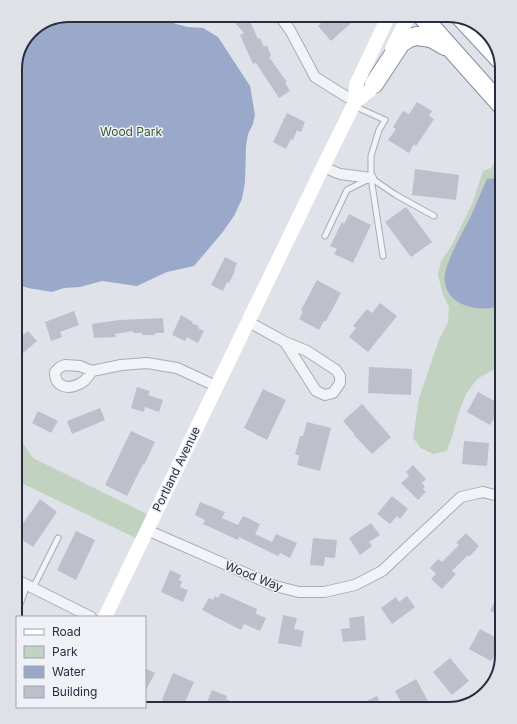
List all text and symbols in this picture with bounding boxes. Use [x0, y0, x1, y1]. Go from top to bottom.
park label: Wood Park [100, 124, 162, 139]
street label: Portland Avenue [149, 424, 203, 514]
street label: Wood Way [223, 558, 285, 594]
legend [16, 616, 146, 708]
text: Road [52, 624, 81, 639]
text: Park [52, 644, 78, 659]
text: Water [52, 664, 86, 679]
text: Building [52, 684, 97, 699]

